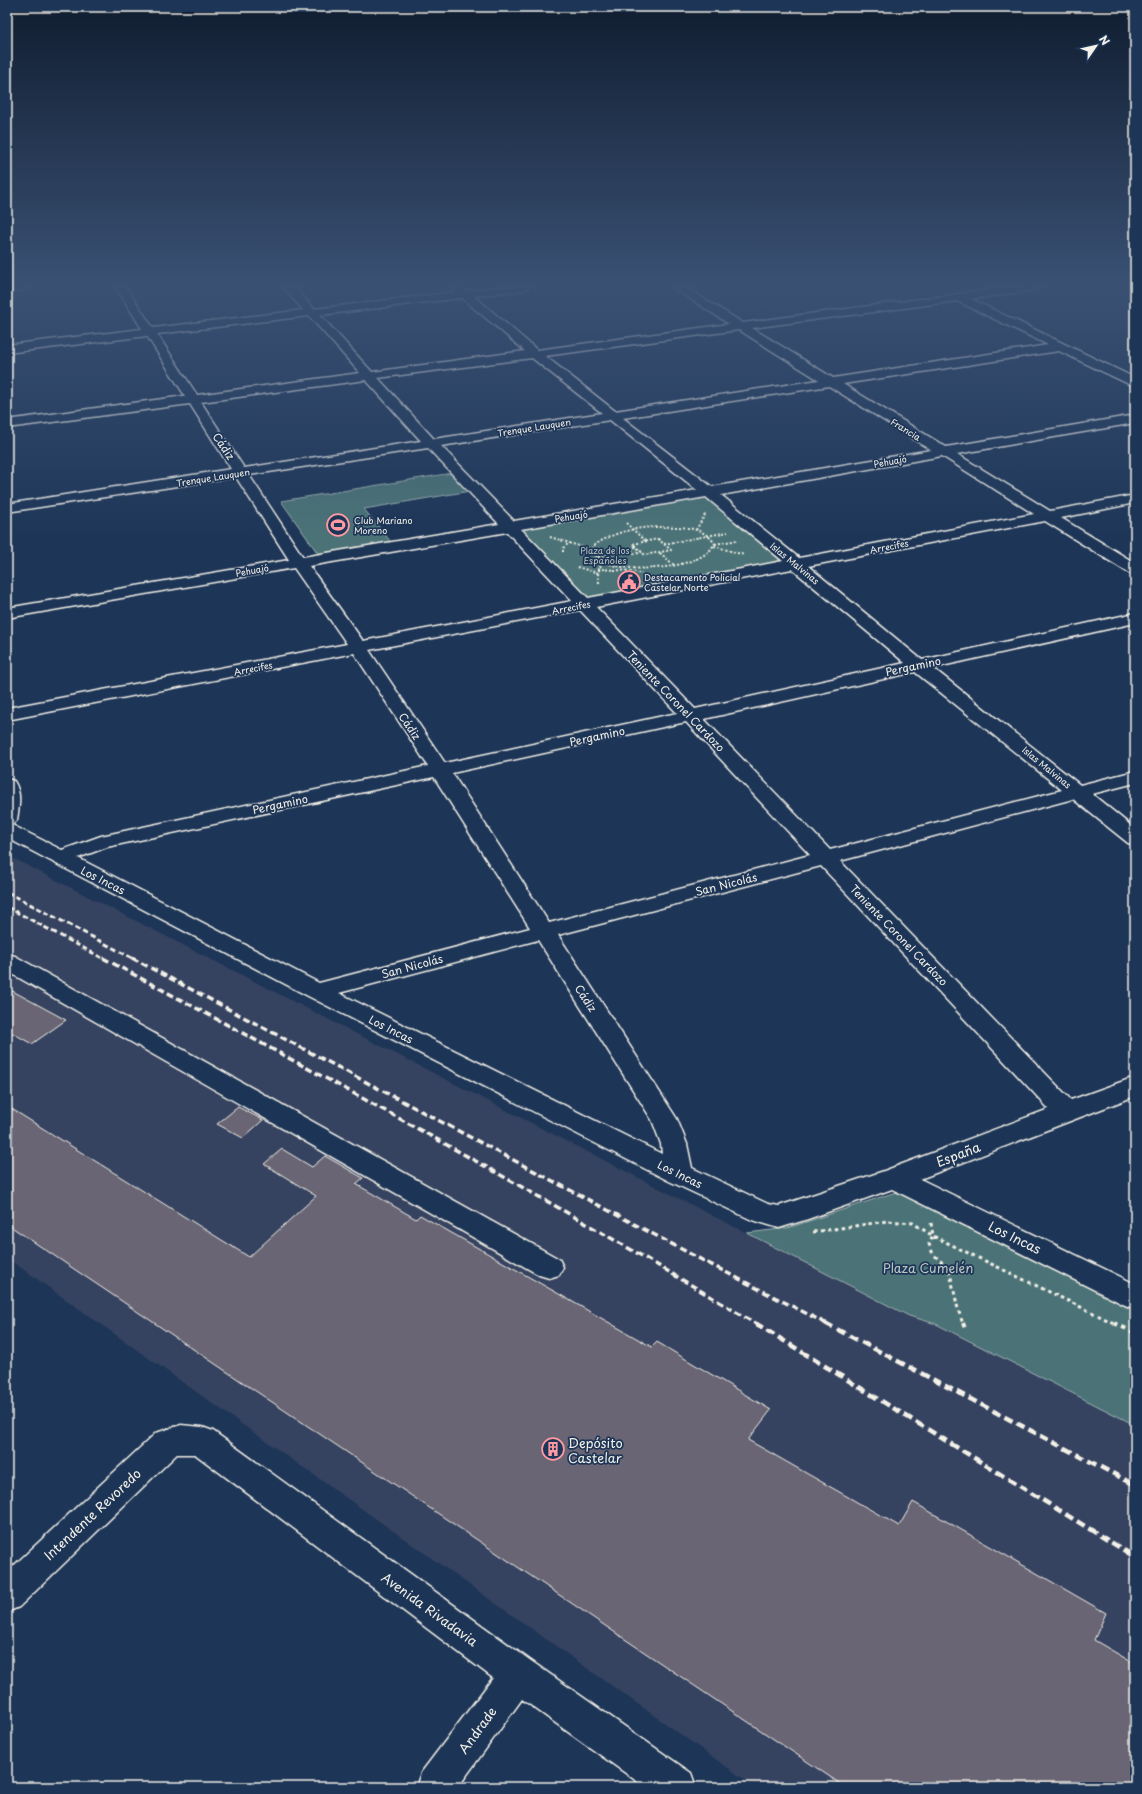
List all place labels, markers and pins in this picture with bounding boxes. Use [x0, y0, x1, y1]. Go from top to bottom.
sports icon: Club Mariano Moreno [325, 512, 351, 538]
place label: Club Mariano Moreno [354, 513, 412, 537]
public building icon: Destacamento Policial Castelar Norte [616, 569, 642, 595]
place label: Destacamento Policial Castelar Norte [644, 570, 740, 594]
place label: Depósito Castelar [568, 1433, 623, 1467]
building icon: Depósito Castelar [540, 1436, 566, 1462]

